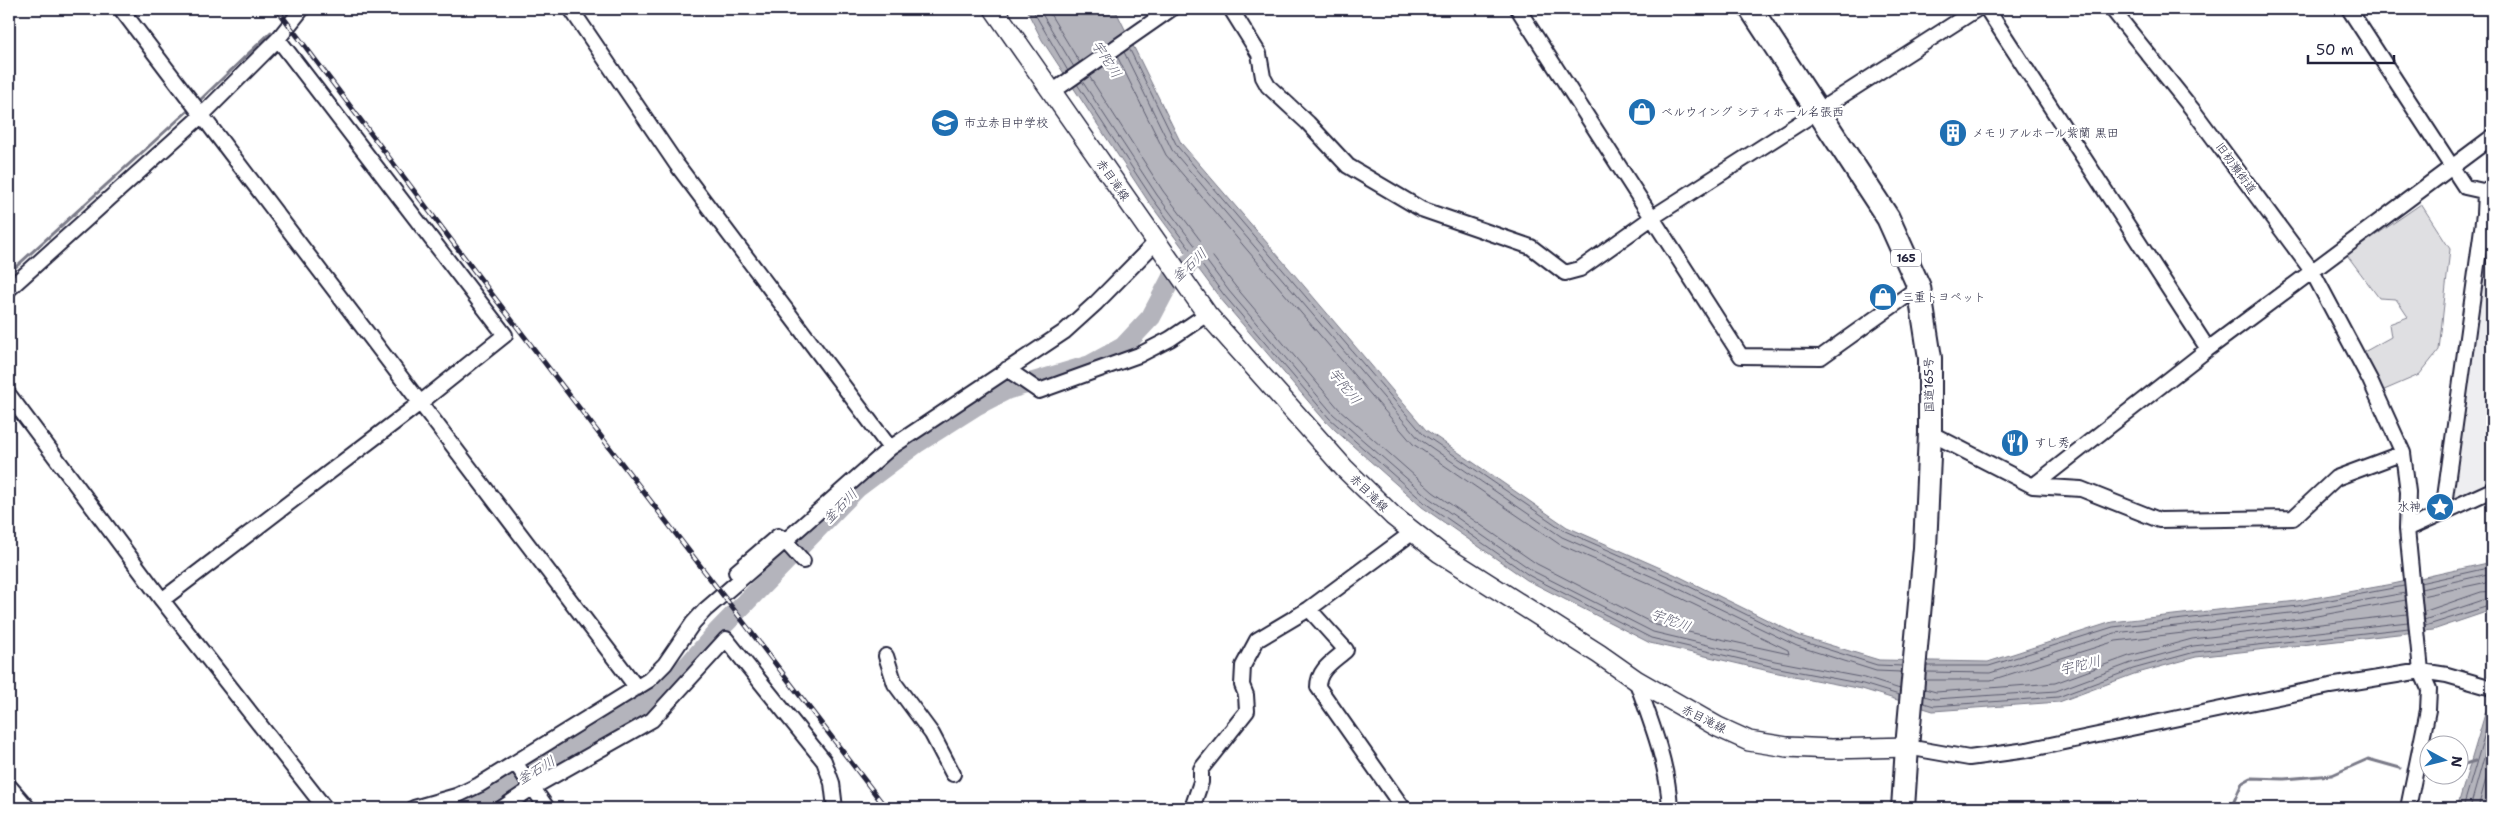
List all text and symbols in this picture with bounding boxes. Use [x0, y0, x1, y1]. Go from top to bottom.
scale bar [2308, 32, 2395, 64]
water label: 宇陀川 [1088, 36, 1126, 82]
text: 50 m [2316, 40, 2354, 60]
shop icon: ベルウイング シティホール名張西 [1627, 97, 1657, 127]
place label: ベルウイング シティホール名張西 [1661, 104, 1844, 120]
school or university icon: 市立赤目中学校 [930, 108, 960, 138]
place label: 市立赤目中学校 [964, 115, 1048, 131]
building icon: メモリアルホール紫蘭 黒田 [1938, 118, 1968, 148]
place label: メモリアルホール紫蘭 黒田 [1972, 125, 2119, 141]
street label: 旧初瀬街道 [2212, 139, 2260, 197]
street label: 赤目滝線 [1093, 156, 1133, 204]
water label: 釜石川 [1168, 244, 1210, 286]
road number: 165 [1891, 250, 1921, 266]
shop icon: 三重トヨペット [1868, 282, 1898, 312]
place label: 三重トヨペット [1902, 289, 1986, 305]
street label: 国道165号 [1921, 357, 1937, 413]
water label: 宇陀川 [1325, 364, 1365, 408]
restaurant icon: すし秀 [2000, 428, 2030, 458]
place label: すし秀 [2034, 435, 2070, 451]
street label: 赤目滝線 [1346, 471, 1392, 515]
water label: 釜石川 [819, 485, 861, 527]
place icon: 水神 [2425, 492, 2455, 522]
place label: 水神 [2397, 499, 2421, 515]
water label: 宇陀川 [1648, 604, 1694, 636]
water label: 宇陀川 [2058, 652, 2102, 678]
street label: 赤目滝線 [1679, 701, 1729, 737]
north arrow [2418, 734, 2468, 784]
water label: 釜石川 [513, 751, 559, 789]
text: N [2447, 755, 2467, 768]

